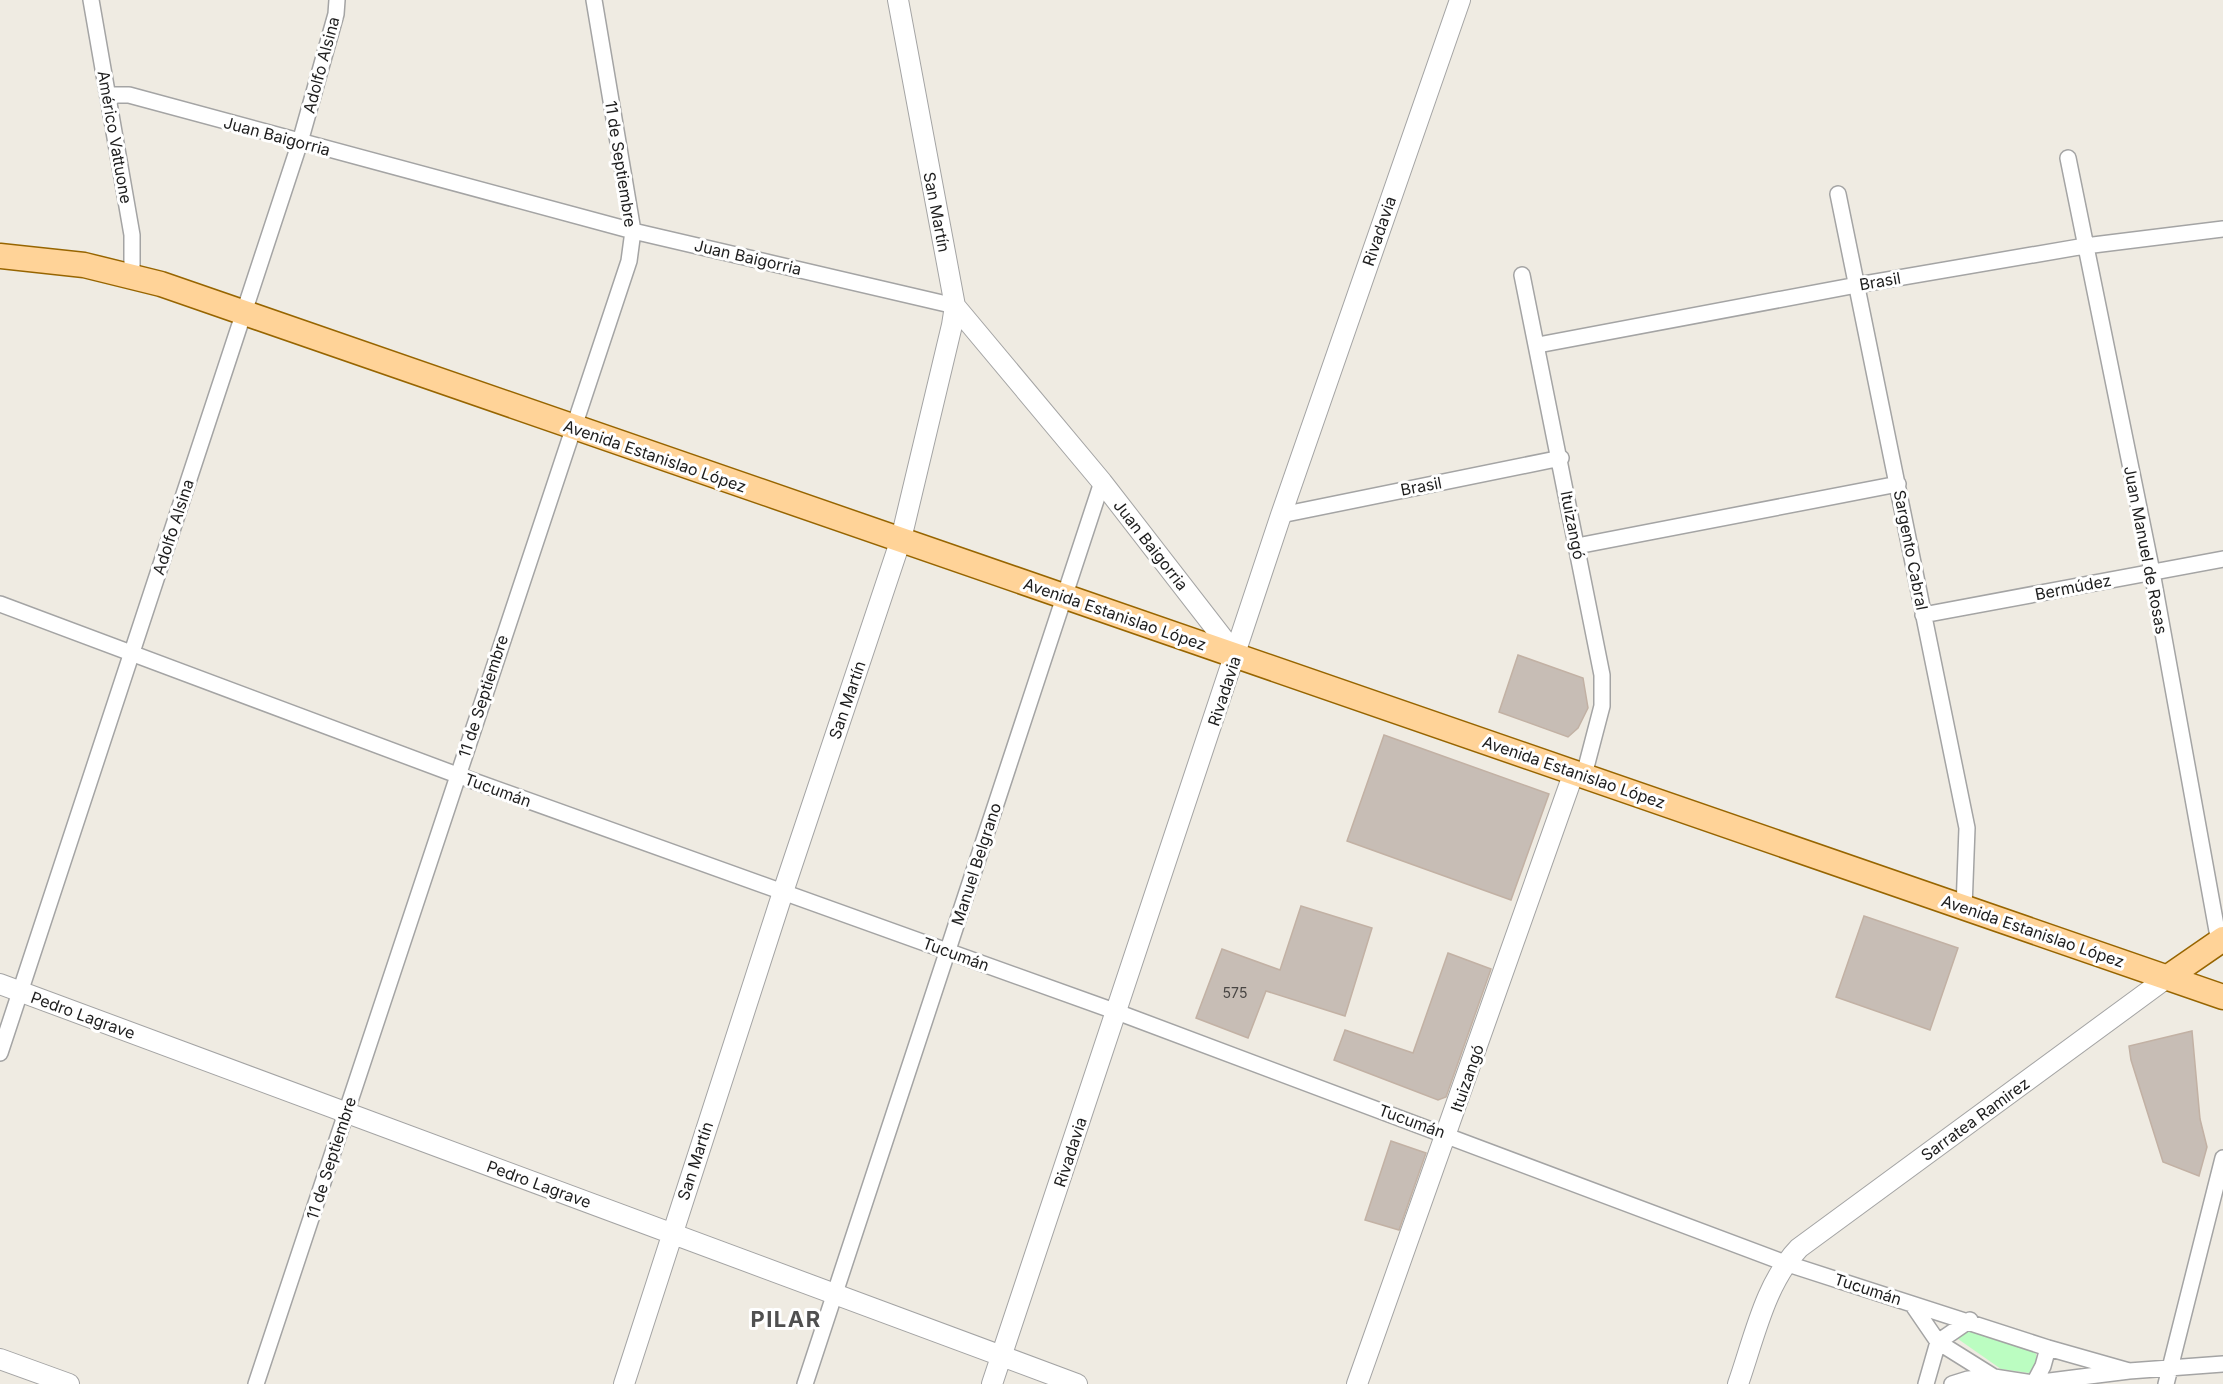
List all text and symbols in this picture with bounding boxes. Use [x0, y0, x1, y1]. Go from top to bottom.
street label: Adolfo Alsina [298, 14, 344, 116]
street label: Américo Vattuone [93, 69, 137, 205]
street label: 11 de Septiembre [601, 99, 641, 229]
street label: Juan Baigorria [221, 112, 333, 160]
street label: San Martín [919, 170, 955, 254]
street label: Rivadavia [1358, 193, 1400, 269]
street label: Juan Baigorria [692, 235, 804, 279]
street label: Brasil [1858, 268, 1902, 294]
street label: Avenida Estanislao López [561, 415, 749, 497]
street label: Juan Manuel de Rosas [2120, 464, 2172, 636]
street label: Brasil [1399, 472, 1443, 500]
street label: Adolfo Alsina [148, 477, 198, 577]
street label: Sargento Cabral [1890, 488, 1932, 612]
street label: Ituizangó [1557, 489, 1589, 561]
street label: Juan Baigorria [1109, 496, 1193, 594]
street label: Bermúdez [2033, 570, 2113, 604]
street label: Avenida Estanislao López [1021, 573, 1209, 655]
street label: 11 de Septiembre [454, 632, 512, 760]
street label: Rivadavia [1203, 653, 1245, 729]
street label: San Martín [824, 658, 870, 742]
street label: Avenida Estanislao López [1480, 731, 1668, 813]
street label: Tucumán [462, 769, 534, 811]
street label: Manuel Belgrano [947, 800, 1005, 928]
street label: Avenida Estanislao López [1939, 890, 2127, 972]
street label: Tucumán [920, 933, 992, 975]
house number: 575 [1223, 984, 1247, 1001]
street label: Pedro Lagrave [28, 987, 138, 1043]
street label: Ituizangó [1446, 1042, 1488, 1114]
street label: Sarratea Ramirez [1917, 1073, 2033, 1165]
street label: 11 de Septiembre [302, 1094, 360, 1222]
street label: Tucumán [1376, 1100, 1448, 1142]
street label: Rivadavia [1049, 1114, 1091, 1190]
street label: San Martín [673, 1119, 717, 1203]
street label: Pedro Lagrave [484, 1156, 594, 1212]
street label: Tucumán [1832, 1269, 1904, 1309]
district label: PILAR [750, 1306, 822, 1332]

